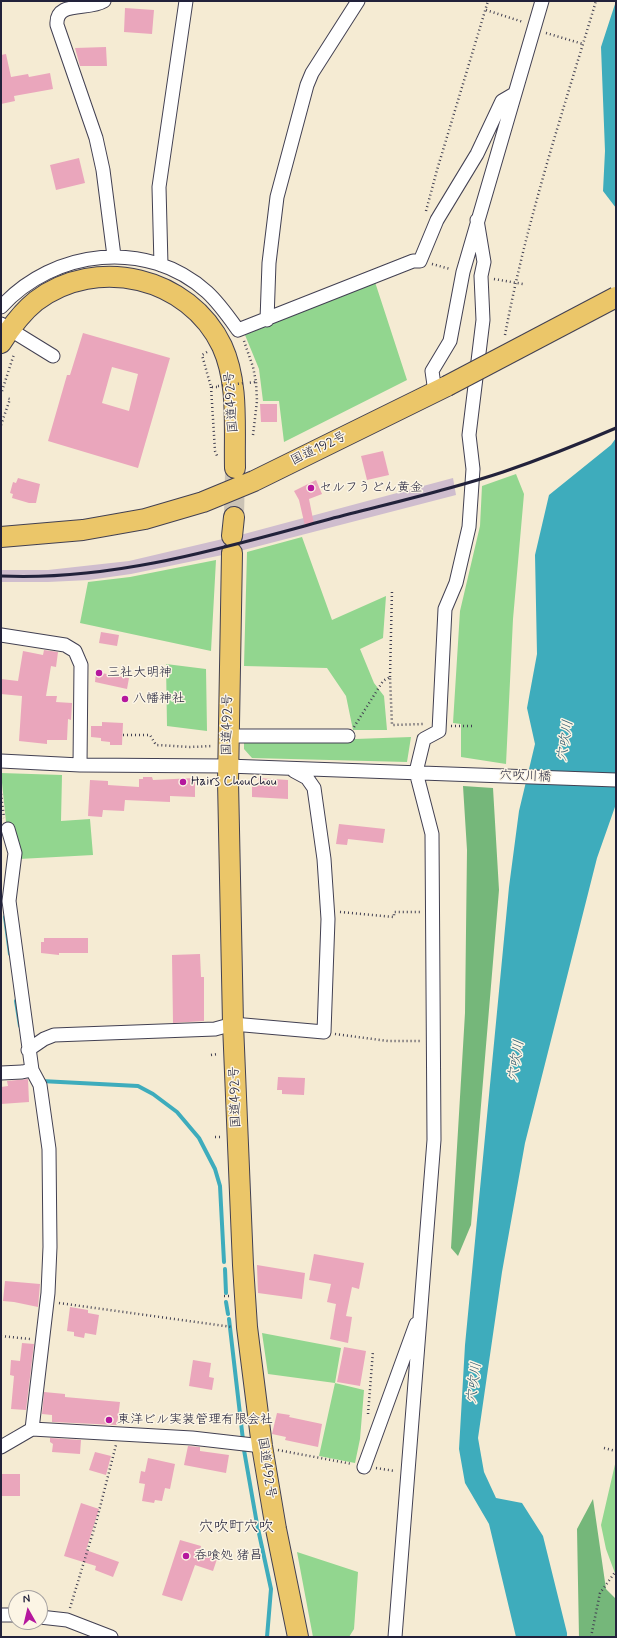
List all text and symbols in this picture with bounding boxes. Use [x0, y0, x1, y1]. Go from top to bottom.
street label: 国道492号 [222, 371, 242, 433]
street label: 国道192号 [288, 429, 350, 469]
place label: セルフうどん黄金 [319, 480, 423, 496]
marker: セルフうどん黄金 [306, 483, 316, 493]
place label: 三社大明神 [107, 665, 172, 681]
marker: 三社大明神 [94, 668, 104, 678]
place label: 八幡神社 [133, 691, 185, 707]
marker: 八幡神社 [120, 694, 130, 704]
street label: 国道492号 [220, 694, 236, 756]
water label: 穴吹川 [554, 719, 578, 763]
street label: 穴吹川橋 [499, 768, 551, 786]
place label: Hairs ChouChou [191, 774, 277, 790]
marker: Hairs ChouChou [178, 777, 188, 787]
water label: 穴吹川 [505, 1039, 529, 1083]
street label: 国道492号 [227, 1066, 245, 1128]
water label: 穴吹川 [464, 1361, 486, 1405]
place label: 東洋ビル実装管理有限会社 [117, 1412, 273, 1428]
marker: 東洋ビル実装管理有限会社 [104, 1415, 114, 1425]
street label: 国道492号 [253, 1436, 279, 1500]
district label: 穴吹町穴吹 [199, 1519, 273, 1537]
place label: 呑喰処 猪昌 [194, 1548, 263, 1564]
marker: 呑喰処 猪昌 [181, 1551, 191, 1561]
north arrow [8, 1590, 48, 1630]
text: N [22, 1592, 31, 1607]

